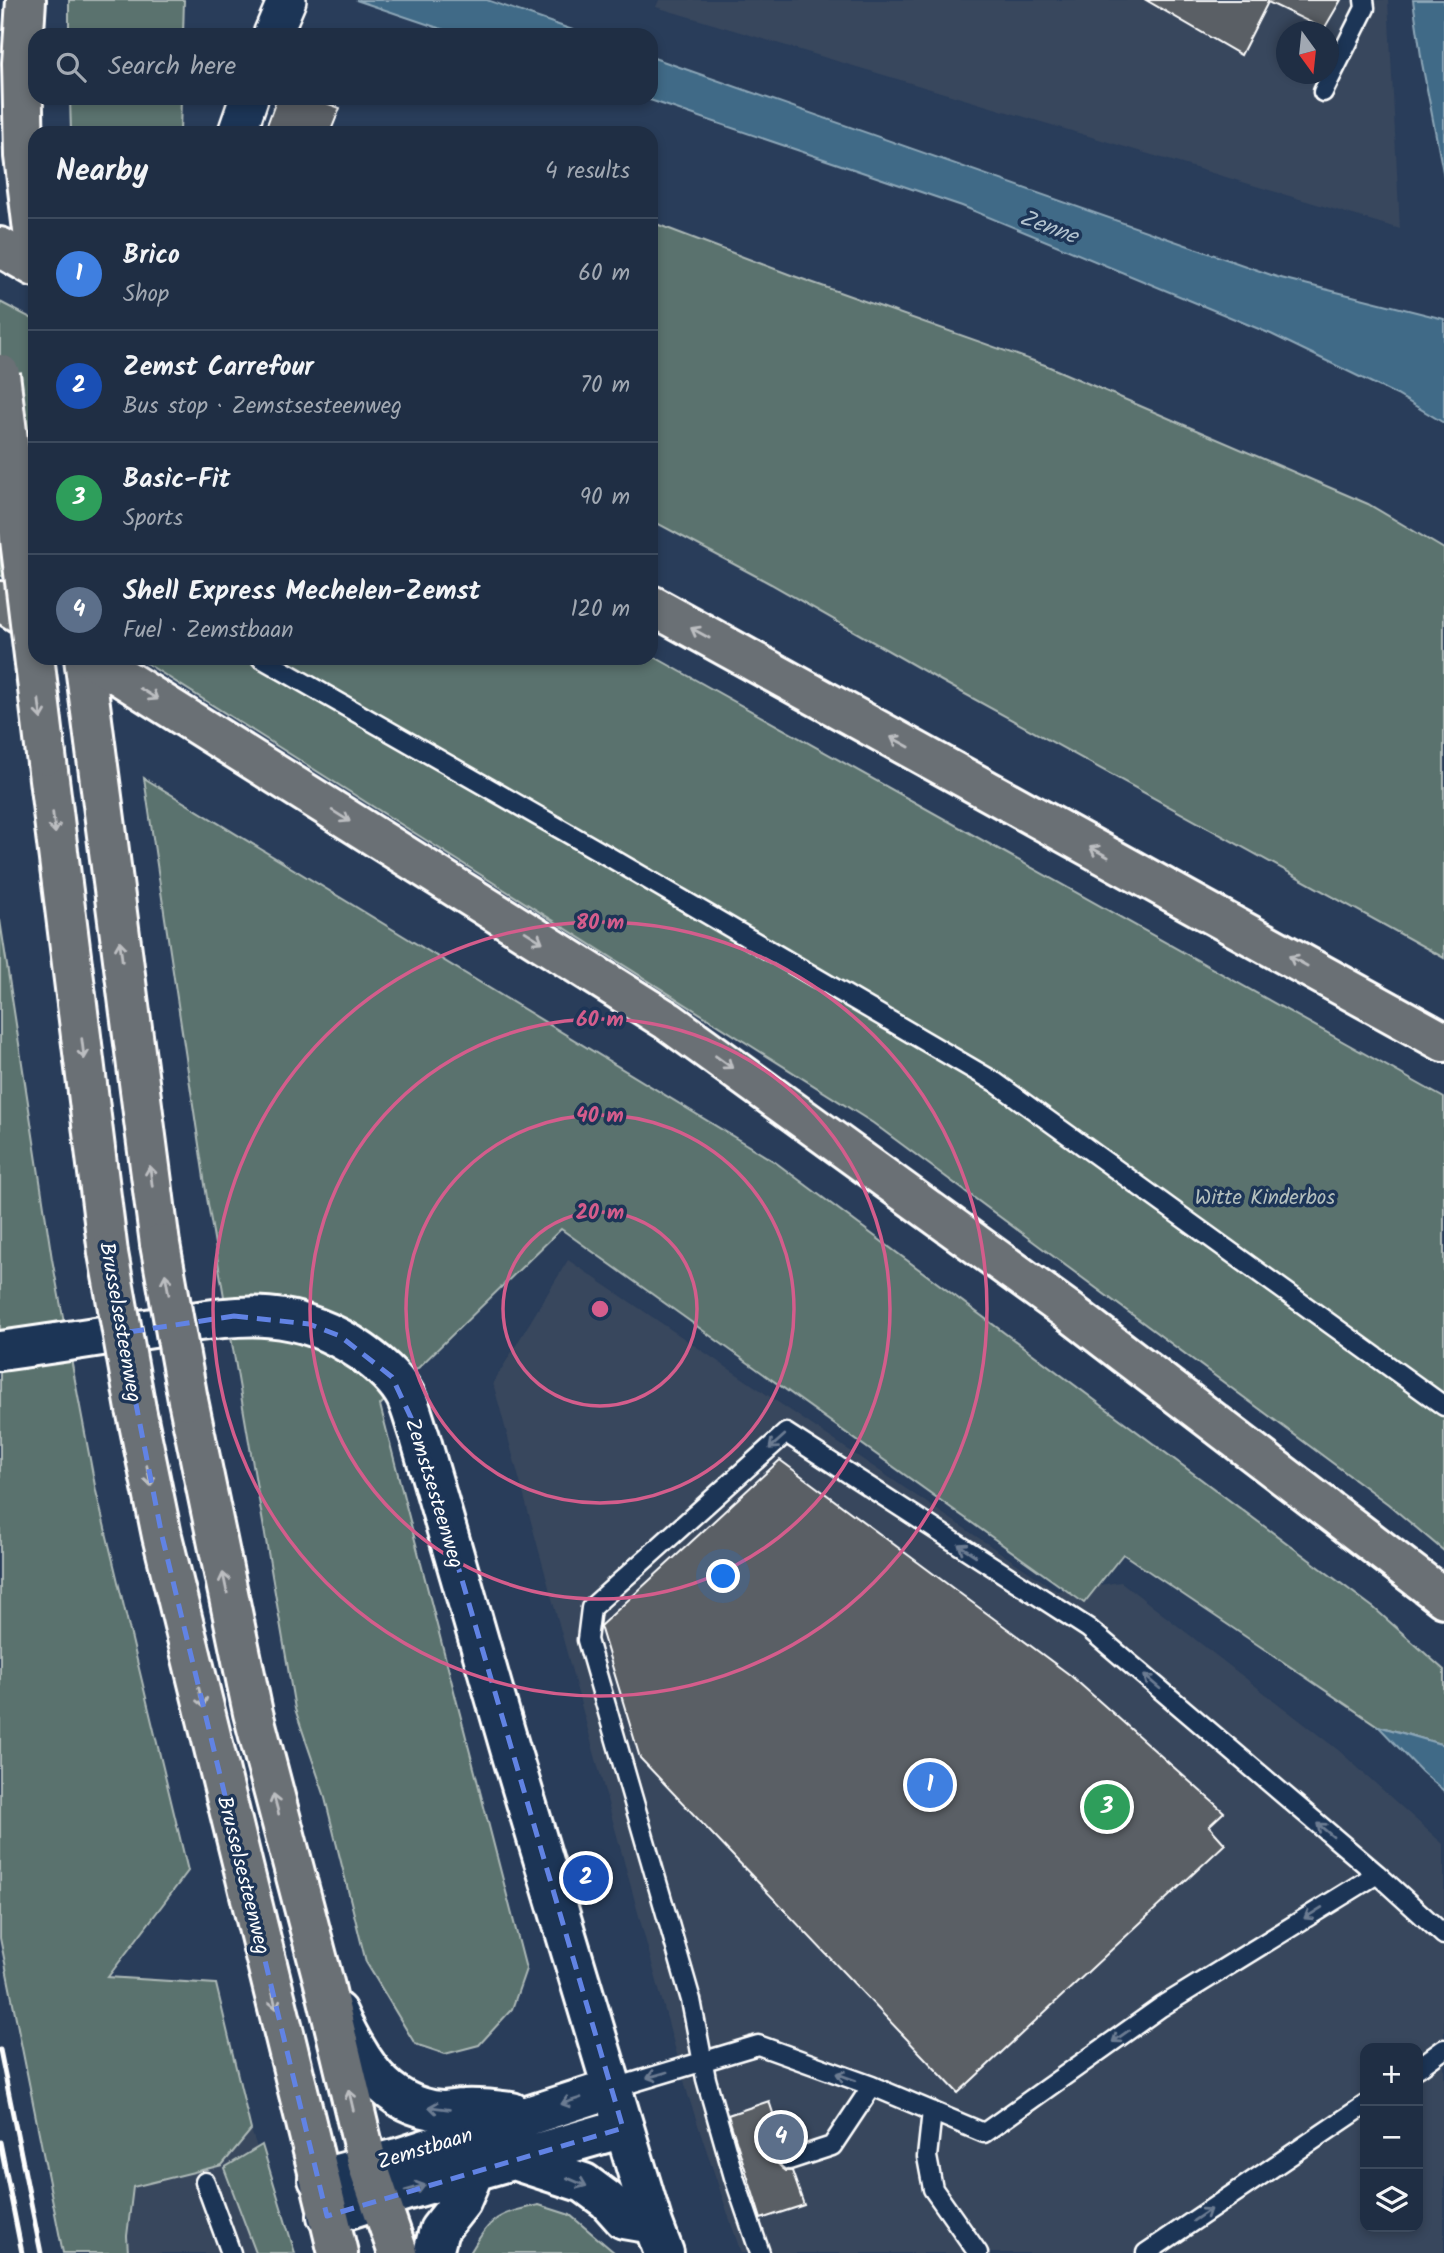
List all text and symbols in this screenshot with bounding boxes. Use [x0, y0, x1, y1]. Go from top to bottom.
north arrow [1276, 21, 1339, 84]
search box [28, 28, 658, 105]
text: Search here [108, 46, 236, 88]
icon: search [52, 48, 90, 86]
text: Nearby [56, 148, 148, 196]
text: 4 results [545, 154, 630, 190]
water label: Zenne [1014, 201, 1085, 256]
text: Brico [123, 235, 180, 277]
text: 1 [76, 256, 82, 292]
text: 60 m [578, 256, 630, 292]
text: Shop [123, 277, 169, 313]
text: Zemst Carrefour [123, 347, 314, 389]
text: 2 [72, 368, 86, 404]
text: 70 m [580, 368, 630, 404]
text: Bus stop · Zemstsesteenweg [123, 389, 402, 425]
text: Basic-Fit [123, 459, 230, 501]
text: 3 [73, 480, 85, 516]
text: 90 m [580, 480, 630, 516]
text: Sports [123, 501, 183, 537]
text: Shell Express Mechelen-Zemst [123, 571, 480, 613]
text: 4 [73, 592, 85, 628]
text: 120 m [570, 592, 630, 628]
text: Fuel · Zemstbaan [123, 613, 294, 649]
one-way arrow [691, 625, 711, 639]
one-way arrow [139, 687, 158, 702]
one-way arrow [34, 697, 47, 720]
one-way arrow [890, 735, 911, 748]
one-way arrow [331, 809, 351, 823]
one-way arrow [48, 811, 61, 834]
one-way arrow [1089, 845, 1110, 858]
text: 80 m [576, 907, 624, 940]
one-way arrow [524, 929, 543, 944]
one-way arrow [114, 940, 127, 963]
one-way arrow [1289, 954, 1309, 968]
text: 60 m [576, 1004, 624, 1037]
one-way arrow [76, 1037, 89, 1059]
one-way arrow [714, 1054, 733, 1069]
text: 40 m [576, 1100, 624, 1133]
one-way arrow [144, 1166, 157, 1188]
park label: Witte Kinderbos [1195, 1182, 1335, 1215]
text: 20 m [576, 1197, 624, 1230]
street label: Brusselsesteenweg [89, 1240, 150, 1405]
one-way arrow [160, 1274, 173, 1296]
centre of rings [588, 1297, 612, 1321]
street label: Zemstsesteenweg [395, 1414, 472, 1573]
one-way arrow [769, 1433, 786, 1450]
one-way arrow [143, 1464, 157, 1487]
one-way arrow [958, 1543, 977, 1557]
your location [706, 1559, 740, 1593]
one-way arrow [218, 1572, 232, 1595]
one-way arrow [1143, 1674, 1161, 1690]
one-way arrow [194, 1685, 208, 1708]
pin: 1 [907, 1759, 953, 1811]
pin: 3 [1084, 1781, 1130, 1833]
street label: Brusselsesteenweg [207, 1793, 278, 1958]
one-way arrow [269, 1793, 282, 1815]
one-way arrow [1317, 1822, 1335, 1837]
pin: 2 [563, 1852, 609, 1904]
one-way arrow [1304, 1906, 1323, 1921]
one-way arrow [268, 1987, 281, 2010]
one-way arrow [1112, 2028, 1131, 2043]
map controls [1360, 2043, 1423, 2232]
button: + [1360, 2043, 1423, 2106]
one-way arrow [836, 2069, 858, 2082]
one-way arrow [646, 2070, 668, 2083]
one-way arrow [343, 2089, 357, 2112]
one-way arrow [561, 2096, 583, 2109]
one-way arrow [428, 2102, 451, 2115]
button: − [1360, 2106, 1423, 2169]
pin: 4 [758, 2111, 804, 2163]
street label: Zemstbaan [374, 2119, 477, 2180]
button: layers [1360, 2169, 1423, 2232]
one-way arrow [566, 2176, 588, 2189]
one-way arrow [404, 2180, 426, 2193]
one-way arrow [1192, 2208, 1212, 2222]

